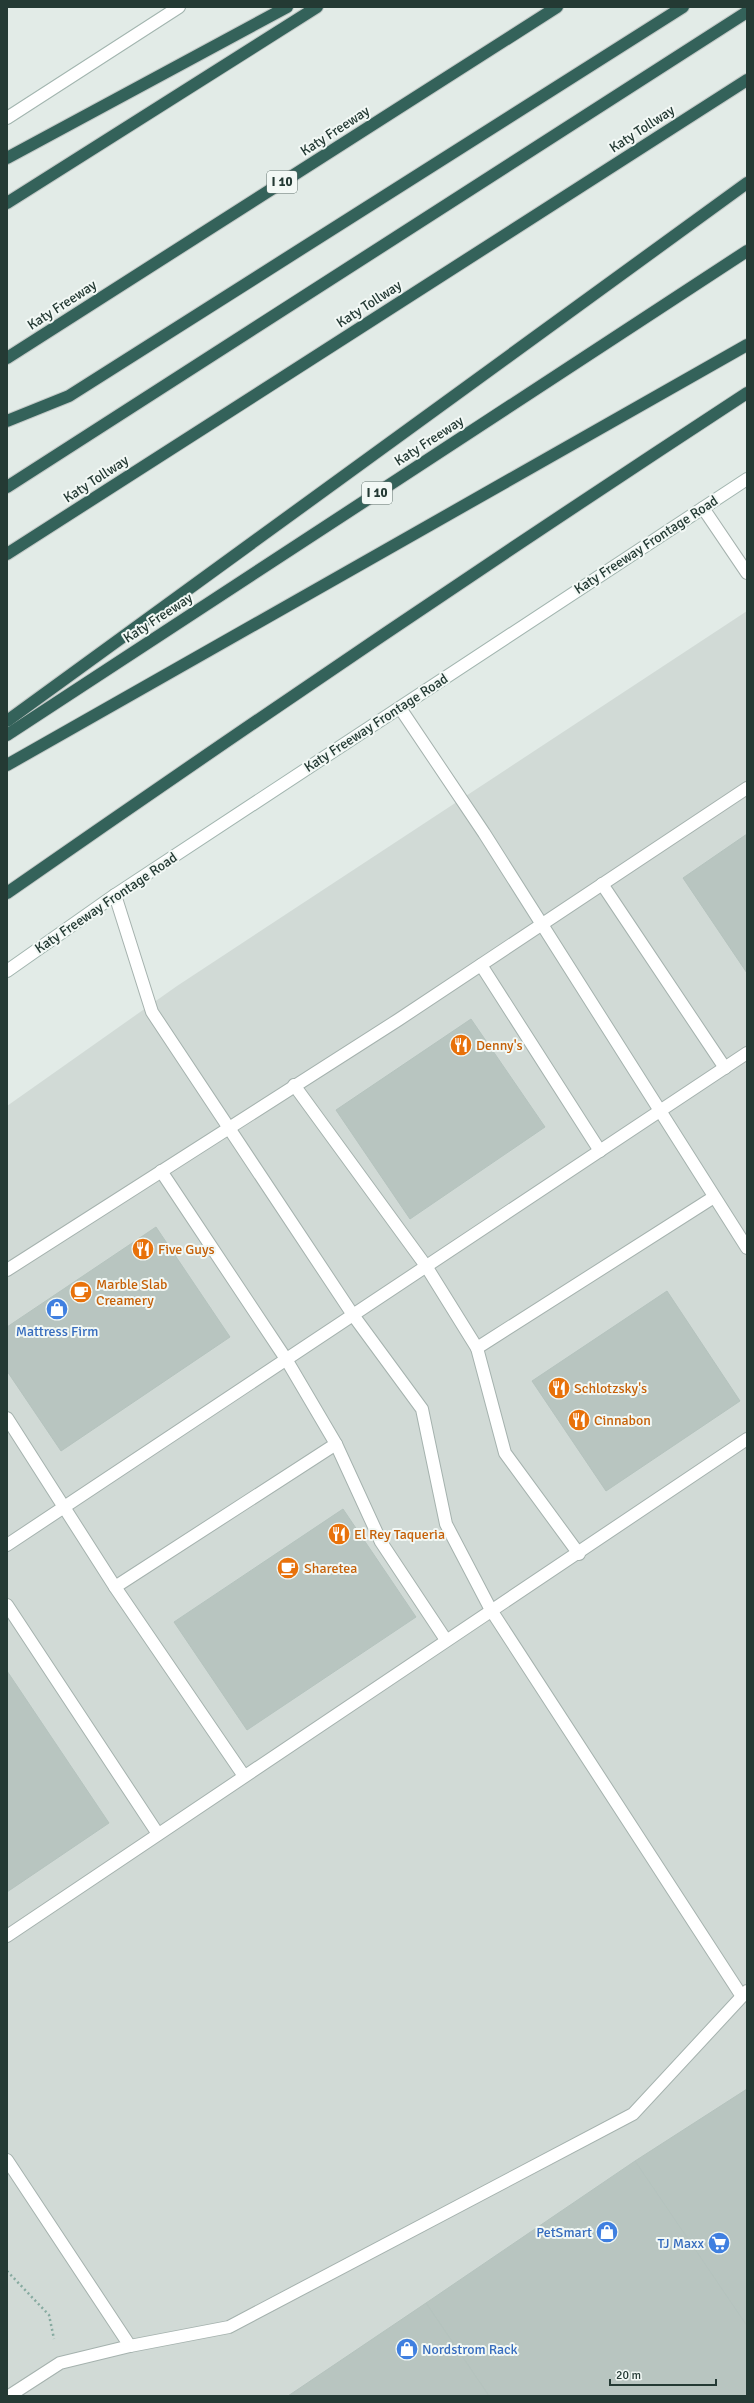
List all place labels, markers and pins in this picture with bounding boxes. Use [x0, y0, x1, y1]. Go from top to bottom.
restaurant icon: Denny's [448, 1032, 474, 1058]
place label: Denny's [476, 1037, 523, 1054]
restaurant icon: Five Guys [130, 1236, 156, 1262]
place label: Five Guys [158, 1241, 215, 1258]
place label: Marble Slab Creamery [96, 1276, 167, 1309]
cafe icon: Marble Slab Creamery [68, 1279, 94, 1305]
shop icon: Mattress Firm [44, 1296, 70, 1322]
place label: Mattress Firm [16, 1323, 98, 1340]
restaurant icon: Schlotzsky's [546, 1375, 572, 1401]
place label: Schlotzsky's [574, 1380, 647, 1397]
restaurant icon: Cinnabon [566, 1407, 592, 1433]
place label: Cinnabon [594, 1412, 651, 1429]
restaurant icon: El Rey Taqueria [326, 1521, 352, 1547]
place label: El Rey Taqueria [354, 1526, 445, 1543]
cafe icon: Sharetea [275, 1555, 301, 1581]
place label: Sharetea [304, 1560, 357, 1577]
shop icon: PetSmart [594, 2219, 620, 2245]
place label: PetSmart [536, 2224, 592, 2241]
supermarket icon: TJ Maxx [706, 2230, 732, 2256]
place label: TJ Maxx [658, 2235, 705, 2252]
shop icon: Nordstrom Rack [394, 2336, 420, 2362]
place label: Nordstrom Rack [422, 2341, 518, 2358]

